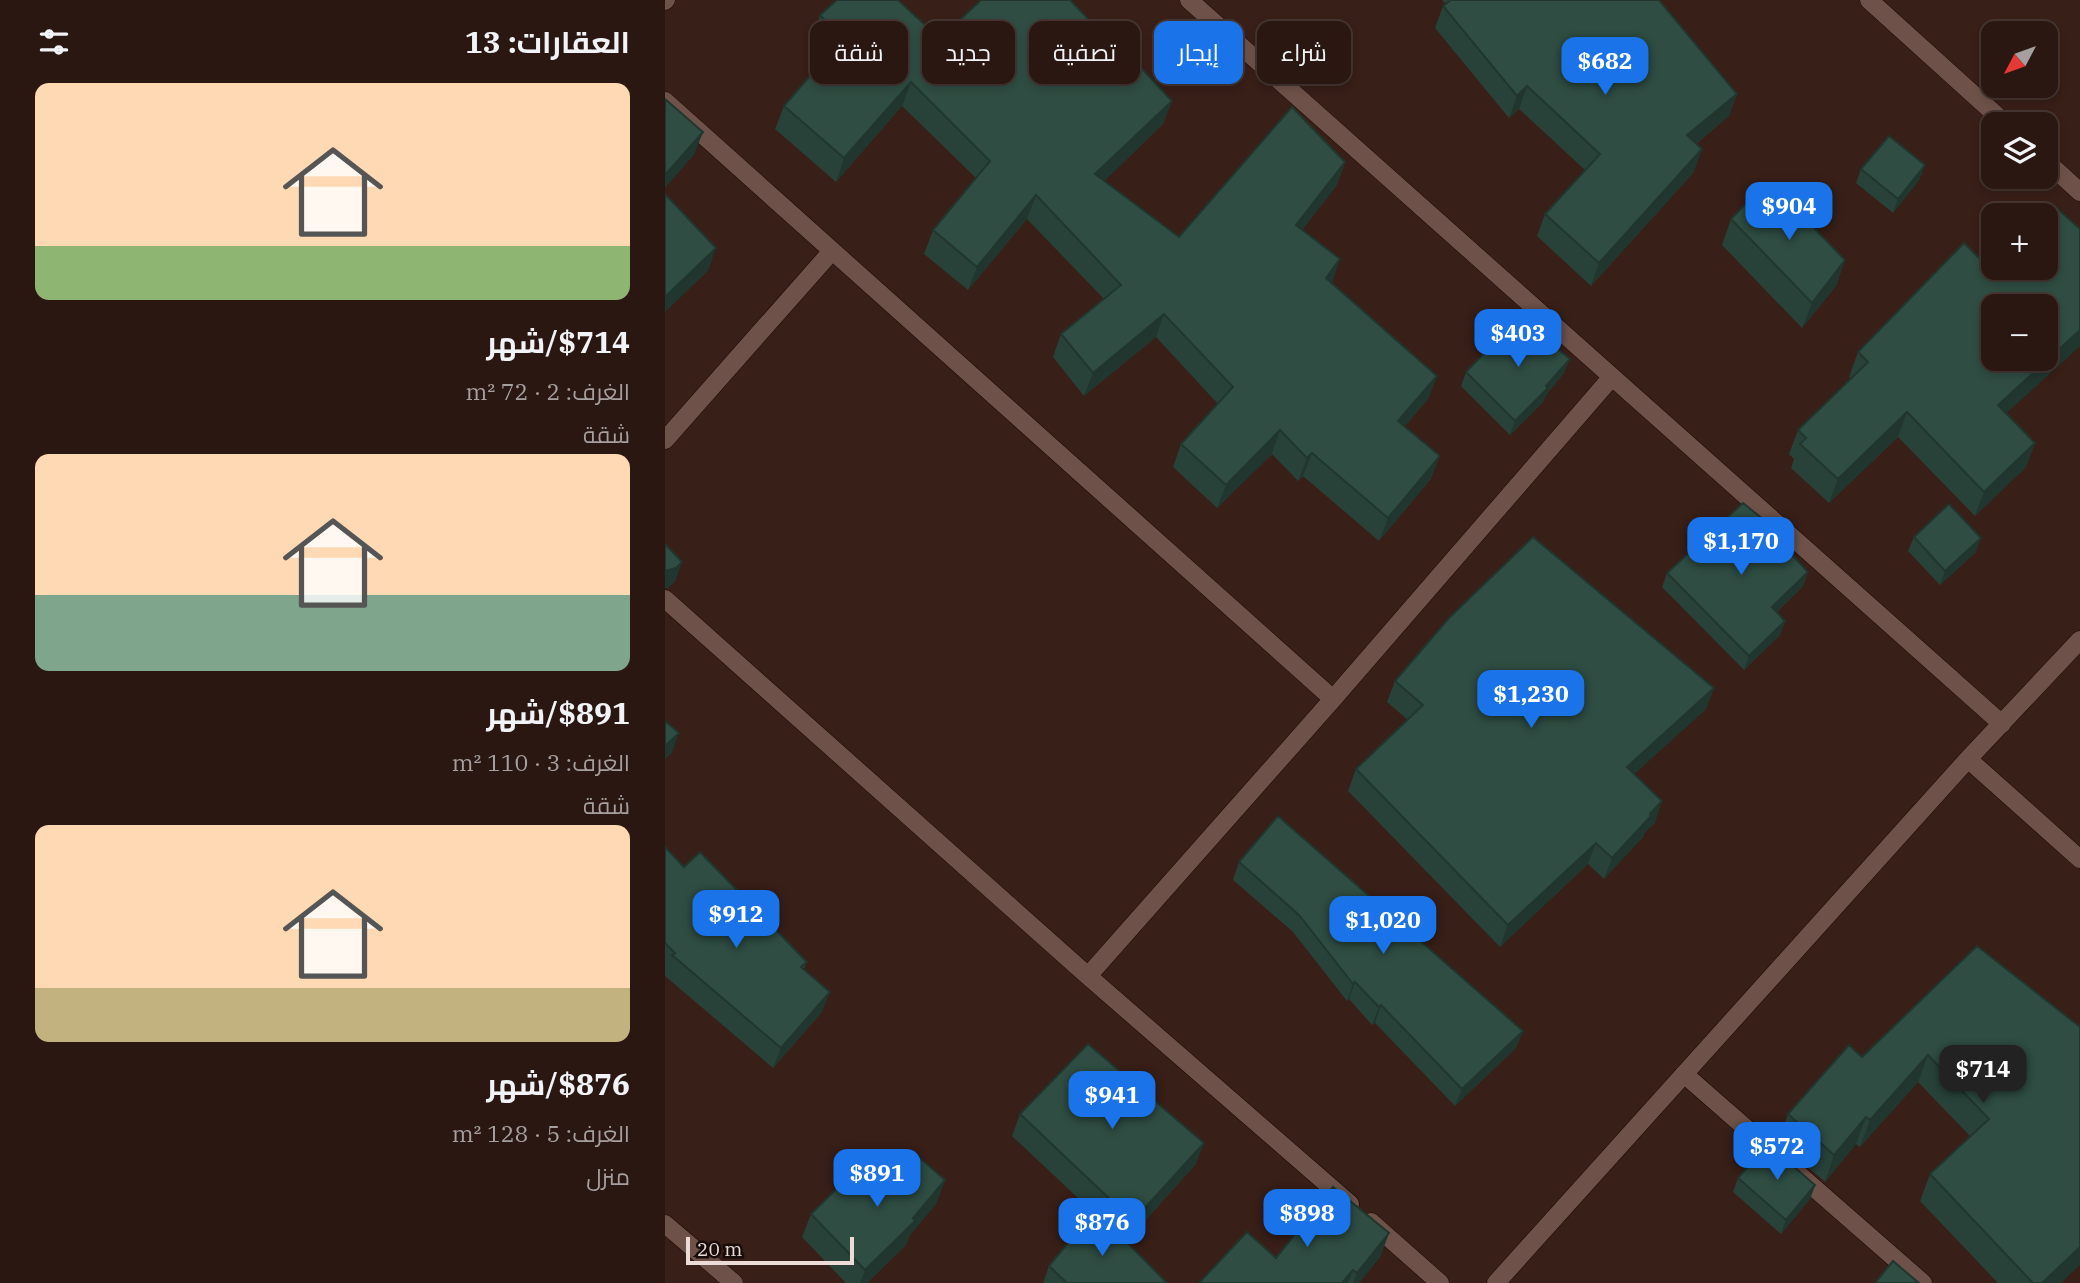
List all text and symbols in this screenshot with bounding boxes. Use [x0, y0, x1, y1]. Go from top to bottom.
chip: شقة [810, 21, 908, 84]
chip: جديد [922, 21, 1015, 84]
chip: تصفية [1029, 21, 1140, 84]
chip: إيجار [1154, 21, 1243, 84]
chip: شراء [1257, 21, 1351, 84]
north arrow [1981, 21, 2058, 98]
map controls [1981, 21, 2058, 371]
text: العقارات: 13 [465, 22, 630, 61]
icon: filters [35, 23, 73, 61]
pin: $682 [1564, 38, 1646, 97]
text: $682 [1577, 45, 1633, 75]
button: layers [1981, 112, 2058, 189]
icon: home [270, 129, 396, 255]
pin: $904 [1748, 182, 1830, 242]
text: $904 [1761, 190, 1817, 220]
button: + [1981, 203, 2058, 280]
button: − [1981, 294, 2058, 371]
pin: $403 [1477, 310, 1559, 369]
text: $403 [1490, 317, 1546, 347]
text: $714/شهر [487, 322, 630, 361]
text: الغرف: 2 · 72 m² [465, 376, 630, 406]
text: شقة [583, 419, 630, 449]
icon: home [270, 500, 396, 626]
pin: $1,170 [1684, 518, 1798, 577]
text: $1,170 [1703, 525, 1779, 555]
pin: $1,230 [1474, 670, 1588, 730]
text: $1,230 [1493, 678, 1569, 708]
text: $891/شهر [487, 693, 630, 732]
text: الغرف: 3 · 110 m² [452, 747, 630, 777]
text: شقة [583, 790, 630, 820]
icon: home [270, 871, 396, 997]
pin: $912 [695, 890, 777, 950]
pin: $1,020 [1326, 897, 1440, 956]
text: $912 [708, 898, 764, 928]
text: $1,020 [1345, 904, 1421, 934]
pin: $714 [1942, 1046, 2024, 1105]
text: $714 [1955, 1053, 2011, 1083]
text: $876/شهر [487, 1064, 630, 1103]
pin: $941 [1071, 1072, 1153, 1131]
text: $941 [1084, 1079, 1140, 1109]
text: الغرف: 5 · 128 m² [452, 1118, 630, 1148]
pin: $572 [1736, 1122, 1818, 1182]
text: $572 [1749, 1130, 1805, 1160]
pin: $891 [836, 1150, 918, 1209]
text: $891 [849, 1157, 905, 1187]
text: منزل [586, 1161, 630, 1191]
pin: $898 [1266, 1190, 1348, 1249]
text: $898 [1279, 1197, 1335, 1227]
pin: $876 [1061, 1198, 1143, 1258]
text: $876 [1074, 1206, 1130, 1236]
scale bar [686, 1234, 854, 1266]
text: 20 m [697, 1237, 742, 1261]

